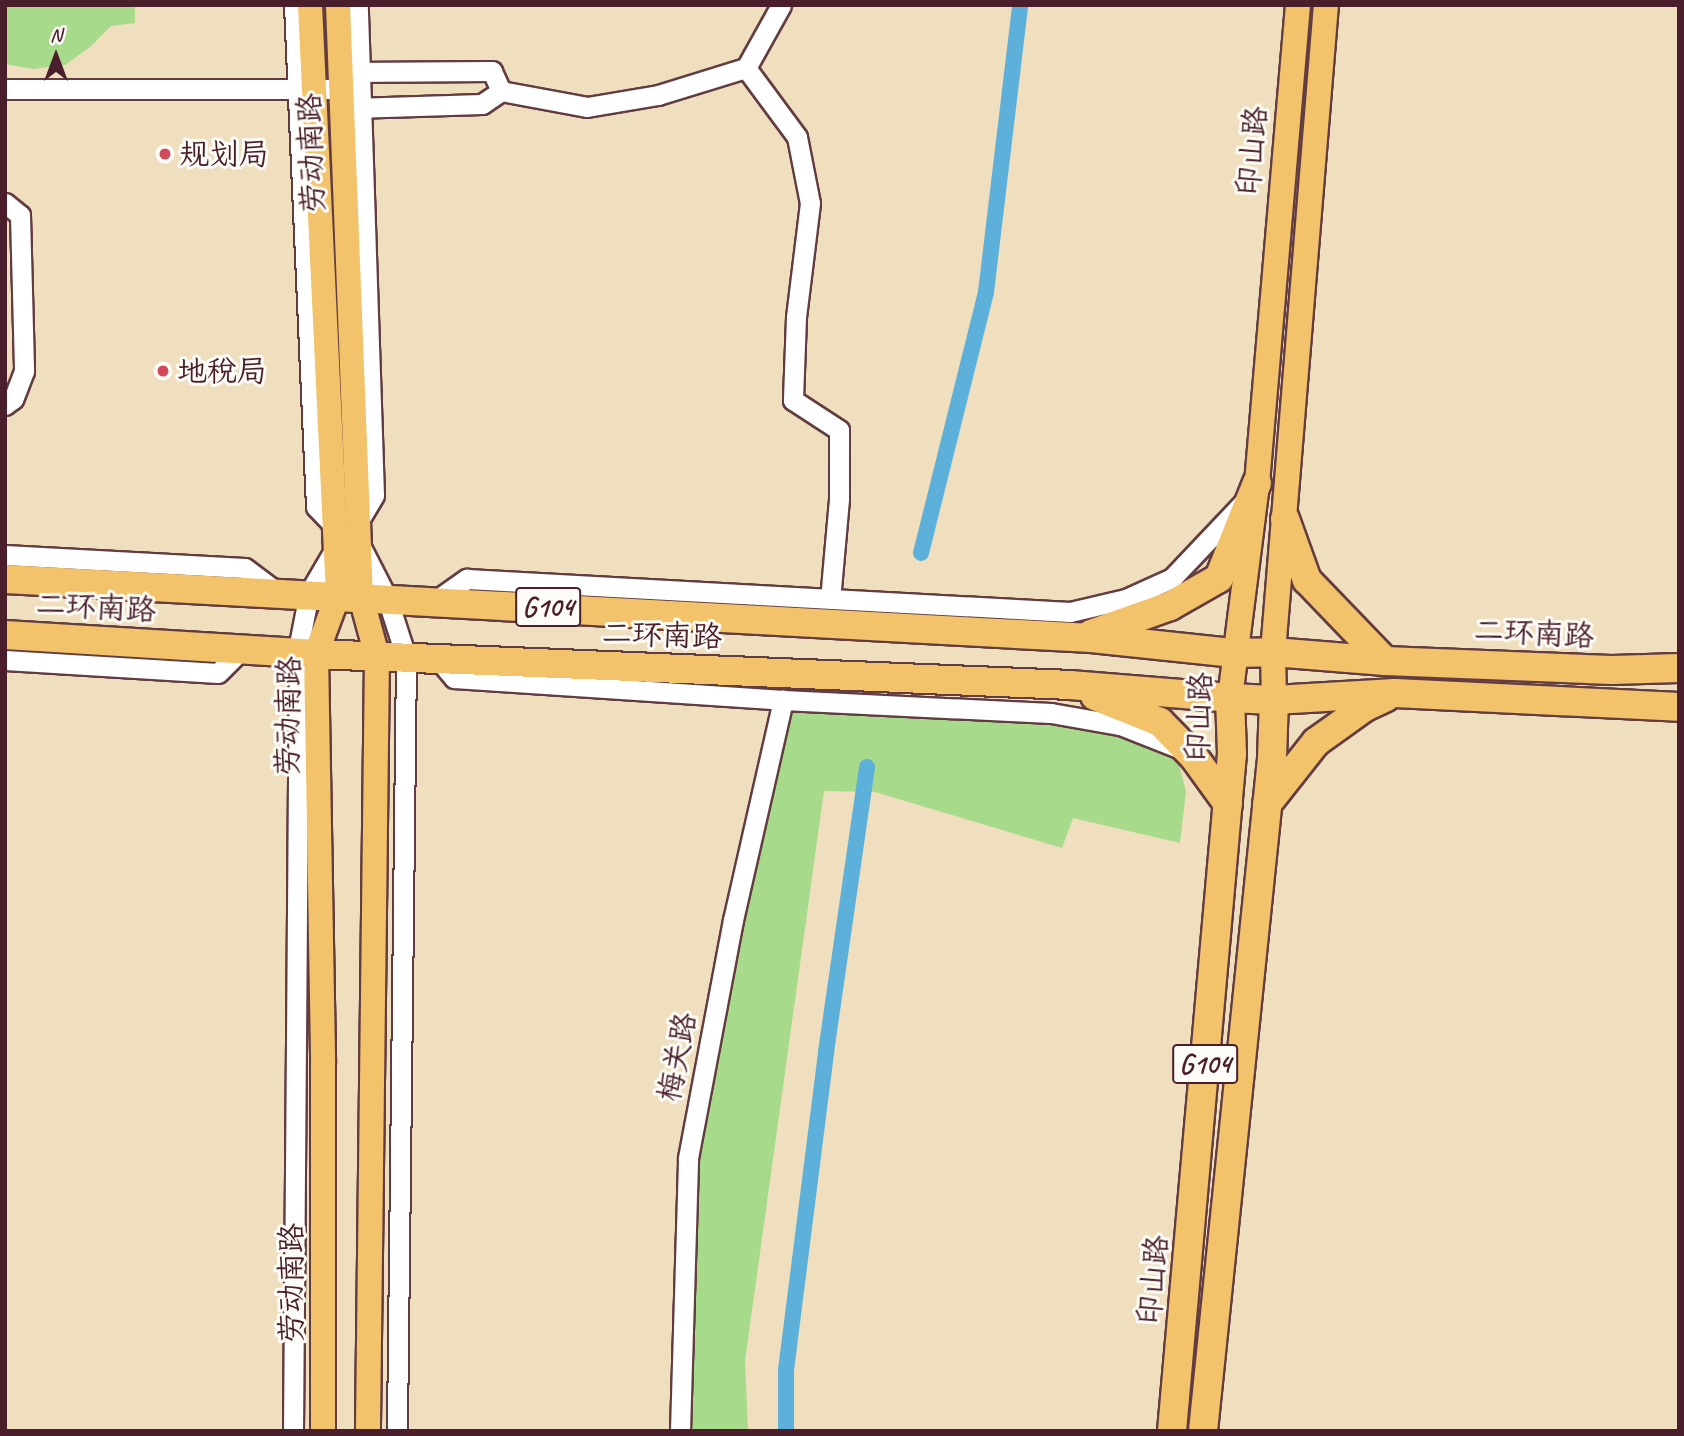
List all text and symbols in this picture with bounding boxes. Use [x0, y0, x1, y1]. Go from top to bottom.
north arrow [21, 21, 91, 91]
text: N [50, 23, 62, 47]
street label: 劳动南路 [291, 92, 331, 214]
street label: 印山路 [1230, 105, 1274, 197]
place label: 规划局 [179, 136, 269, 172]
marker: 规划局 [157, 146, 173, 162]
place label: 地税局 [177, 353, 267, 389]
marker: 地税局 [155, 363, 171, 379]
road number: G104 [515, 582, 581, 632]
street label: 二环南路 [35, 586, 157, 628]
street label: 二环南路 [1473, 612, 1595, 654]
street label: 二环南路 [601, 615, 723, 655]
street label: 劳动南路 [269, 656, 307, 776]
street label: 印山路 [1179, 671, 1219, 763]
street label: 梅关路 [651, 1009, 703, 1105]
road number: G104 [1172, 1040, 1238, 1088]
street label: 劳动南路 [273, 1223, 309, 1343]
street label: 印山路 [1131, 1234, 1175, 1326]

